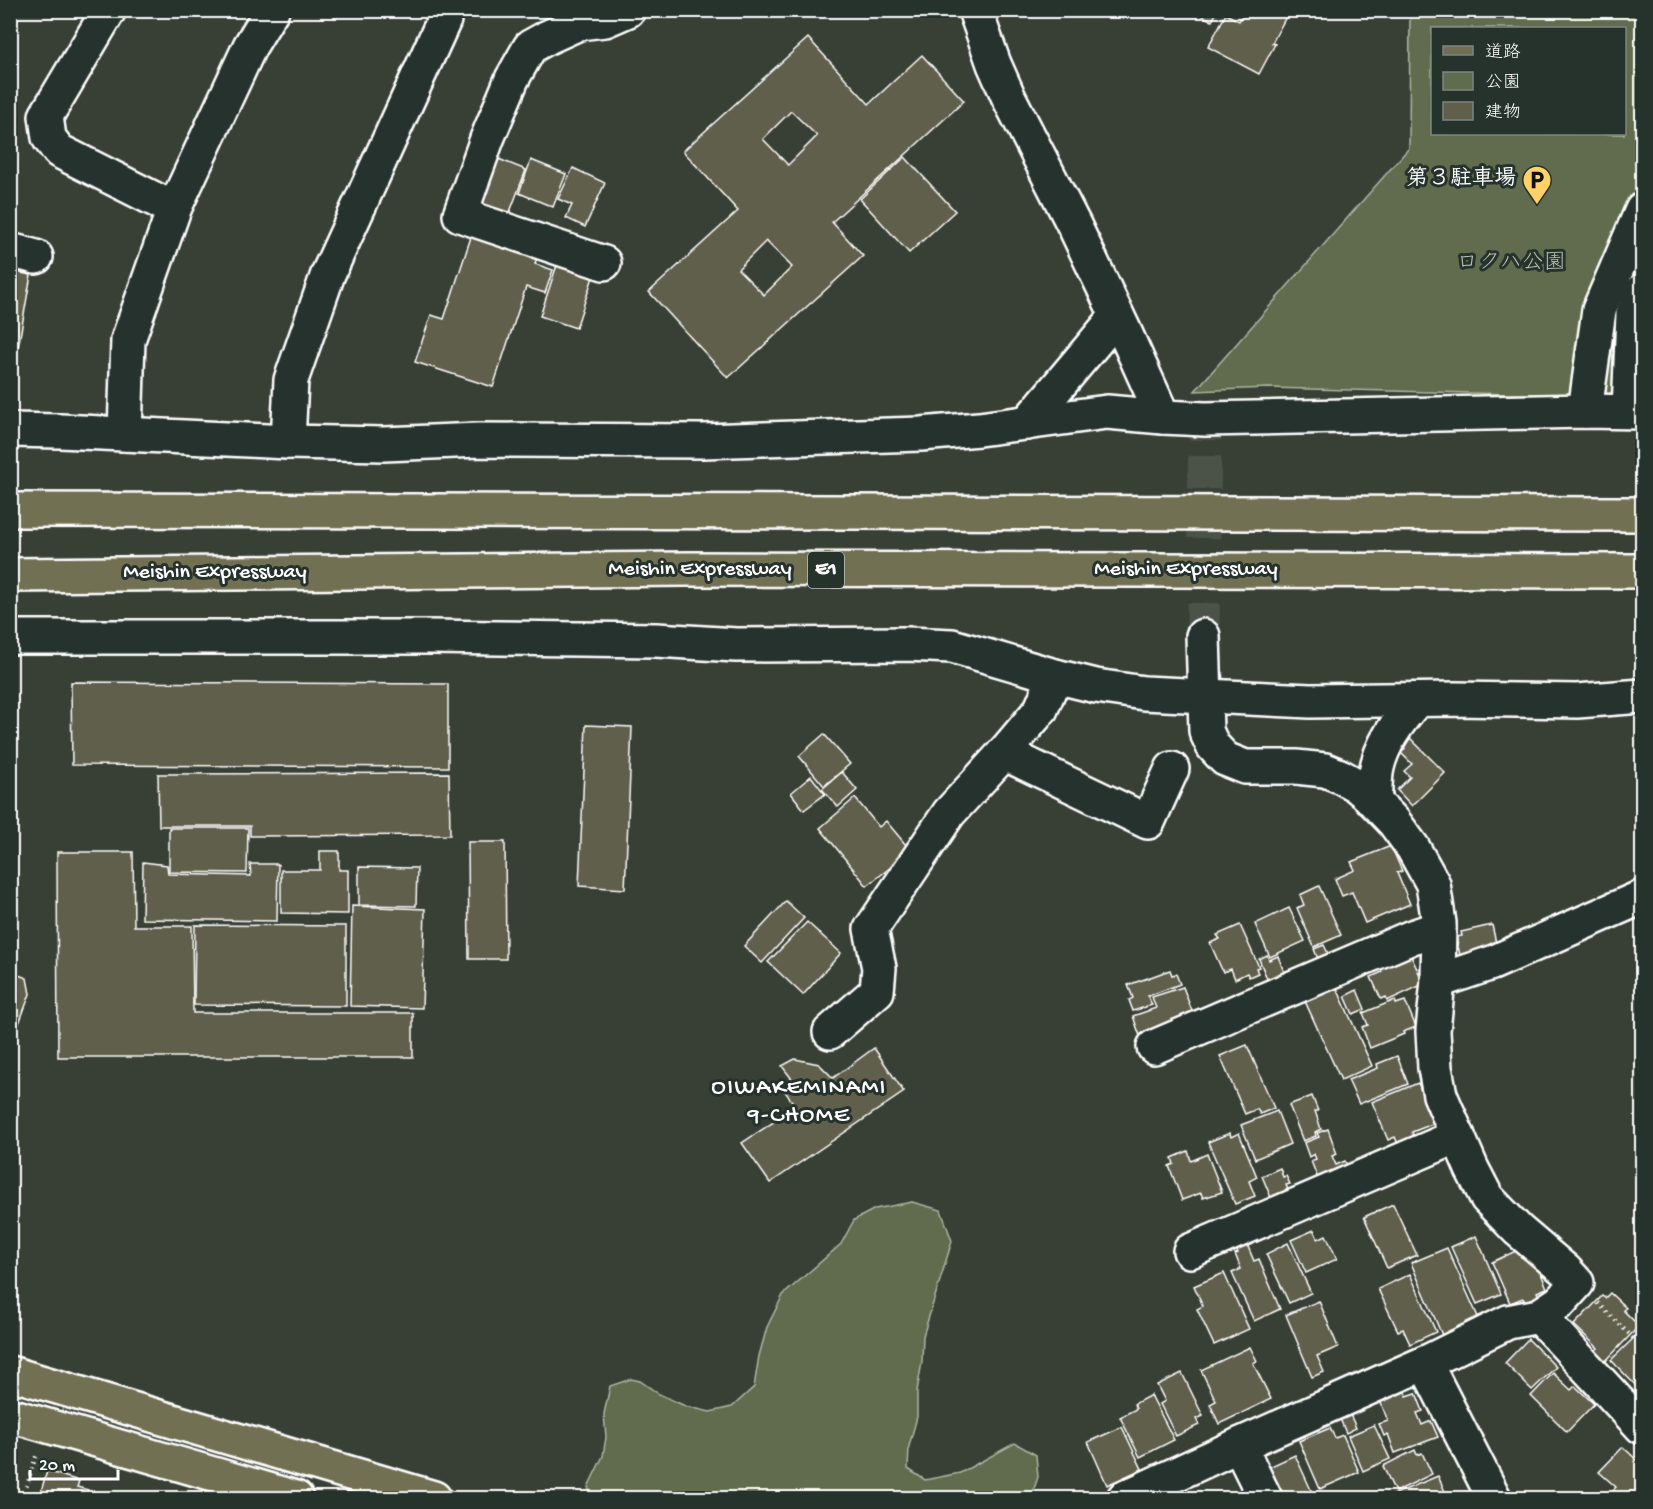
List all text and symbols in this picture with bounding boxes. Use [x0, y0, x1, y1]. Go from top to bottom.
legend [1431, 27, 1626, 135]
text: 道路 [1485, 42, 1521, 64]
text: 公園 [1485, 73, 1521, 94]
text: 建物 [1485, 102, 1521, 124]
parking icon: 第３駐車場 [1521, 164, 1553, 206]
place label: 第３駐車場 [1406, 165, 1516, 193]
park label: ロクハ公園 [1456, 251, 1566, 277]
road number: E1 [808, 552, 844, 588]
street label: Meishin Expressway [608, 557, 792, 583]
street label: Meishin Expressway [1094, 557, 1278, 583]
street label: Meishin Expressway [123, 560, 307, 586]
district label: OIWAKEMINAMI 9-CHOME [711, 1074, 887, 1131]
scale bar [30, 1443, 118, 1481]
text: 20 m [39, 1456, 75, 1477]

